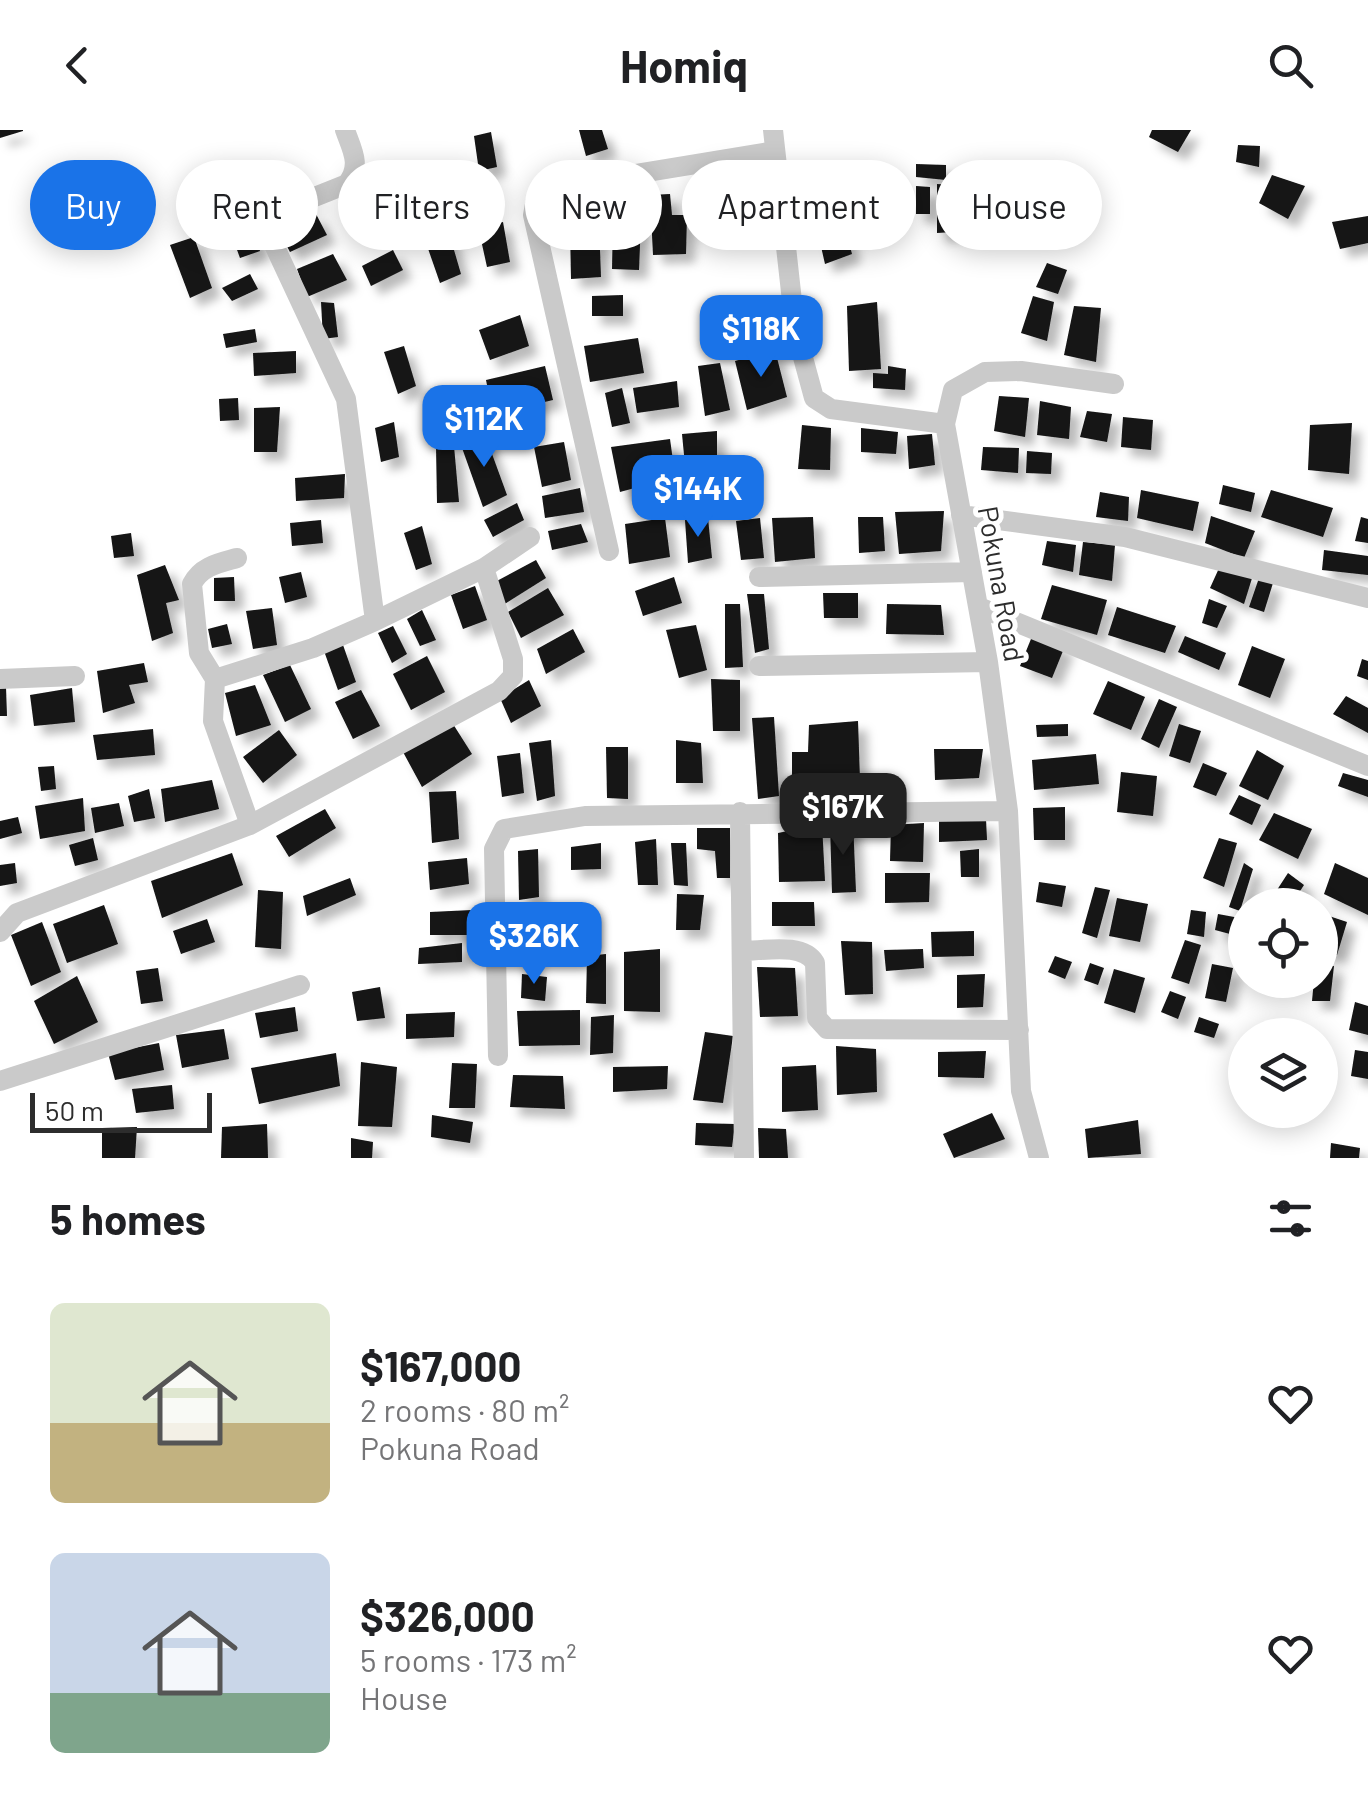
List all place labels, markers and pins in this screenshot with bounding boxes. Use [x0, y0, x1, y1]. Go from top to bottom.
pin: $118K [691, 295, 831, 380]
pin: $112K [414, 385, 554, 470]
pin: $144K [628, 455, 768, 540]
pin: $167K [773, 773, 913, 858]
pin: $326K [464, 902, 604, 987]

